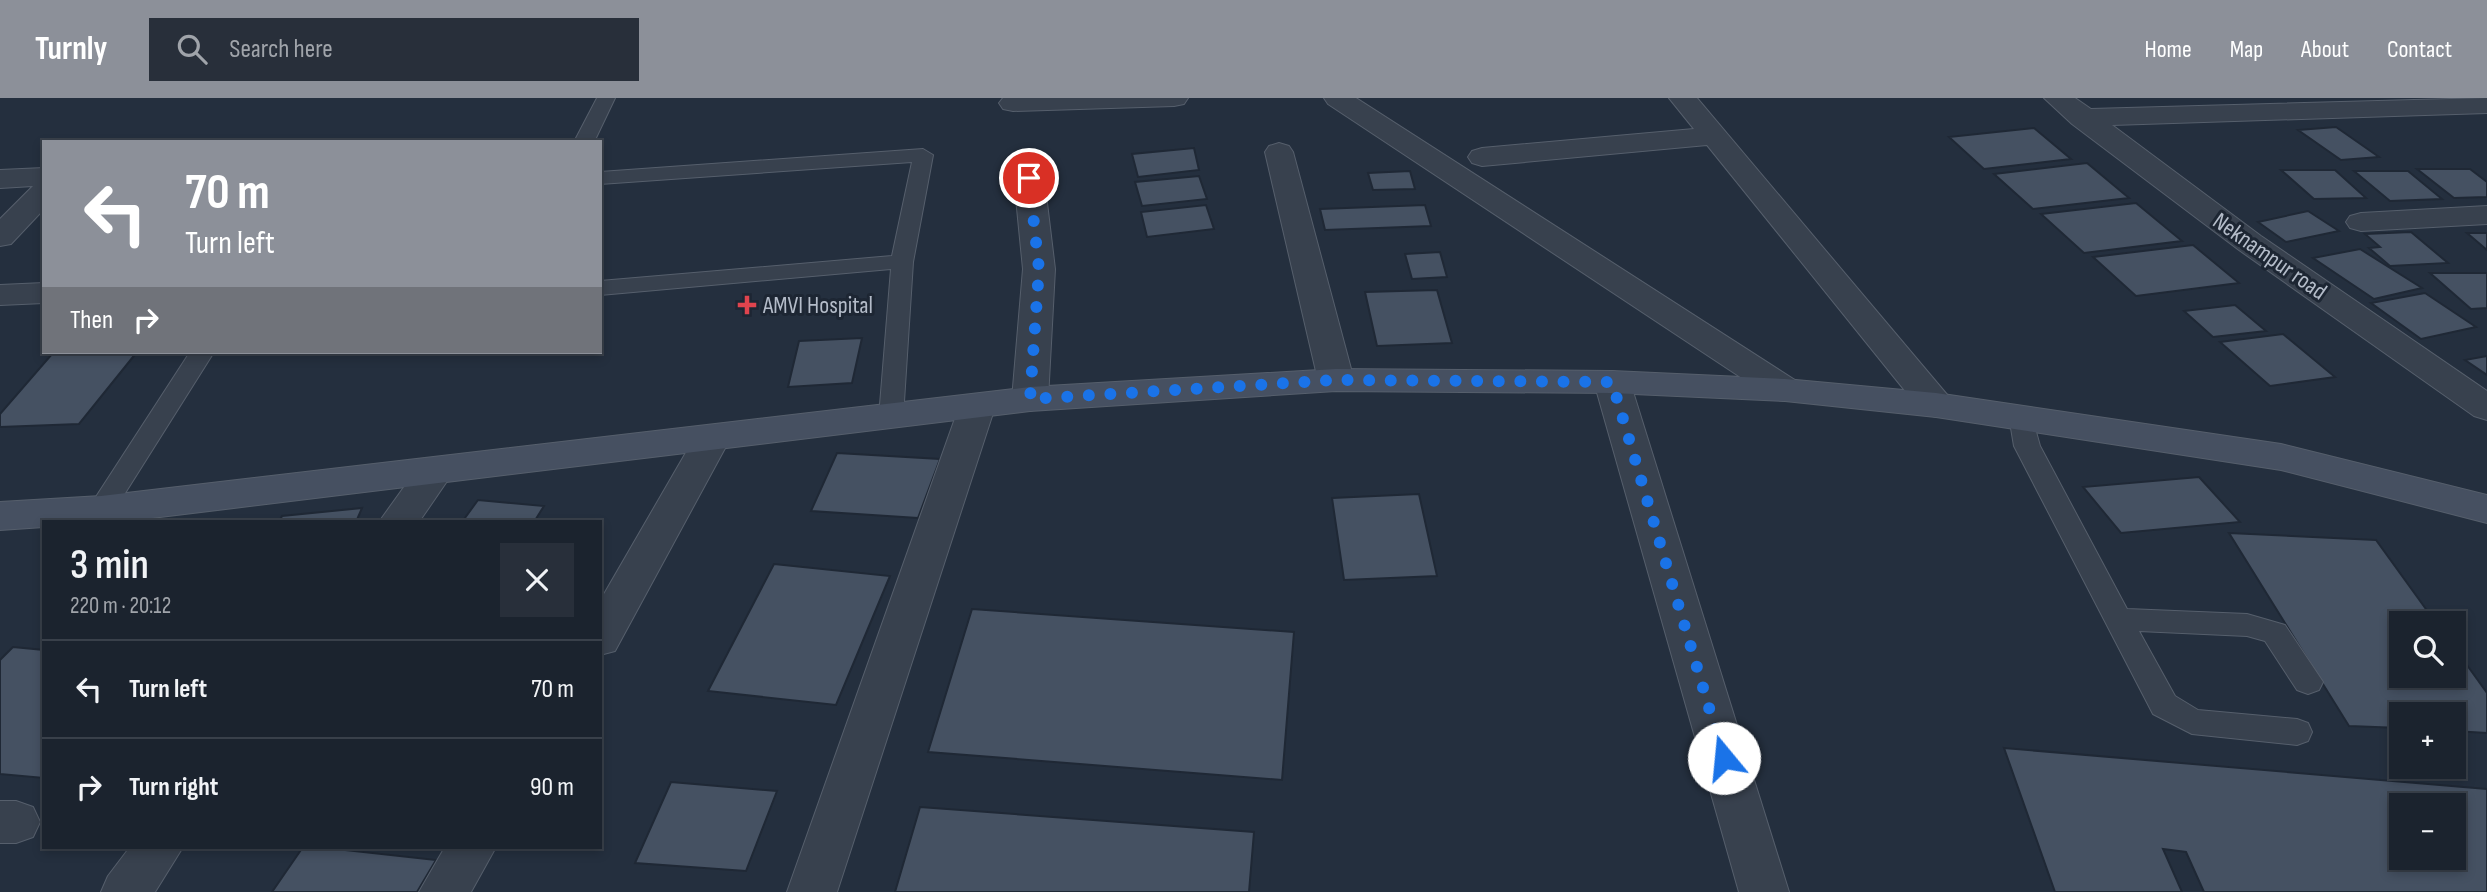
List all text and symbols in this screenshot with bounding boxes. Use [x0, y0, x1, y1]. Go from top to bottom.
search box [149, 18, 639, 81]
text: Turnly [35, 29, 107, 69]
icon: search [173, 30, 211, 68]
text: Search here [229, 34, 333, 65]
text: Home [2144, 35, 2192, 64]
text: Map [2230, 35, 2263, 64]
text: About [2301, 35, 2349, 64]
text: Contact [2387, 35, 2452, 64]
pin [999, 148, 1059, 208]
icon: arrive [1010, 159, 1048, 197]
text: 70 m [185, 164, 270, 223]
icon: left [70, 168, 161, 259]
street label: Neknampur road [2207, 207, 2332, 306]
text: Turn left [185, 224, 275, 263]
place label: AMVI Hospital [762, 291, 873, 320]
marker: AMVI Hospital [737, 295, 757, 315]
icon: right [127, 301, 165, 339]
text: Then [70, 305, 113, 336]
text: 3 min [70, 540, 149, 591]
button: close [500, 543, 574, 617]
text: 220 m · 20:12 [70, 592, 171, 620]
map controls [2389, 611, 2466, 870]
button: search [2389, 611, 2466, 688]
icon: left [70, 670, 108, 708]
text: Turn left [129, 674, 207, 705]
text: 70 m [531, 674, 574, 705]
button: + [2389, 702, 2466, 779]
position arrow [1687, 721, 1761, 795]
icon: right [70, 768, 108, 806]
text: Turn right [129, 772, 218, 803]
text: 90 m [530, 772, 574, 803]
button: − [2389, 793, 2466, 870]

